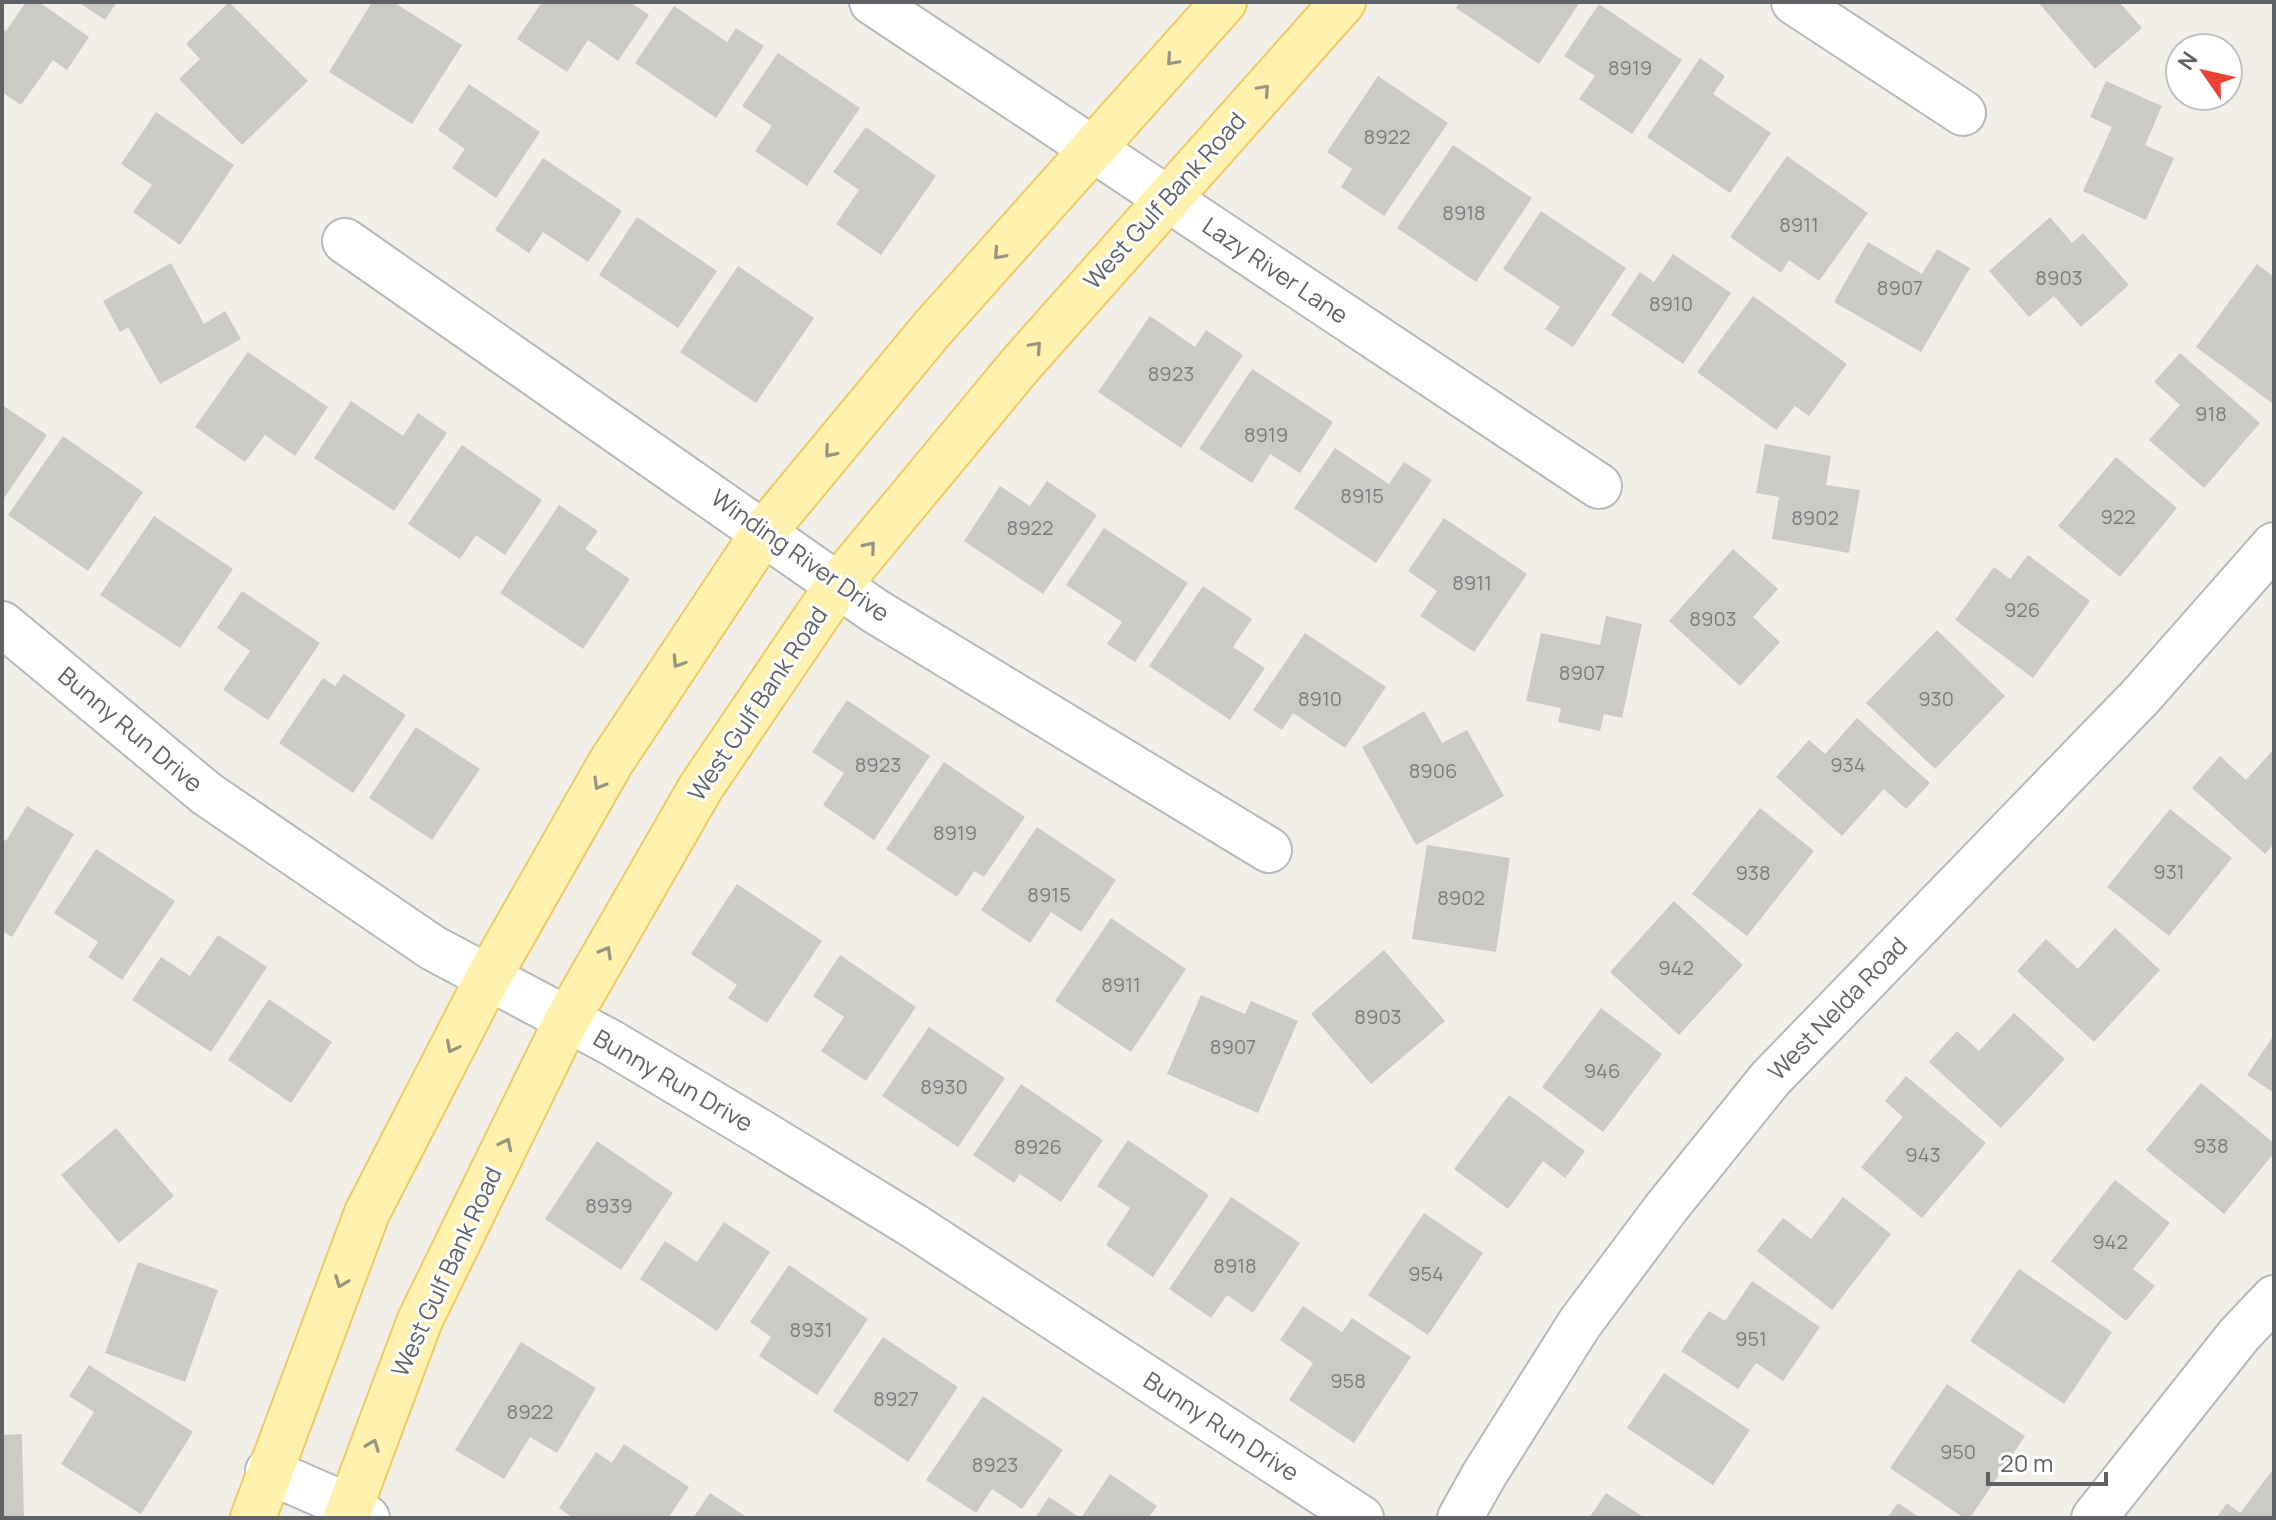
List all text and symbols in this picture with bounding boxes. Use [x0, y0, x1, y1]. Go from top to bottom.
north arrow [2164, 32, 2244, 112]
text: N [2171, 46, 2204, 76]
one-way arrow [1168, 51, 1182, 66]
house number: 8919 [1608, 54, 1652, 81]
one-way arrow [1255, 84, 1269, 99]
street label: West Gulf Bank Road [1075, 104, 1252, 296]
house number: 8922 [1364, 123, 1410, 150]
house number: 8918 [1442, 199, 1486, 226]
street label: Lazy River Lane [1197, 209, 1355, 331]
house number: 8911 [1779, 211, 1819, 238]
one-way arrow [994, 245, 1009, 260]
house number: 8903 [2035, 264, 2083, 291]
house number: 8907 [1877, 274, 1923, 301]
house number: 8910 [1649, 290, 1693, 317]
one-way arrow [1026, 342, 1041, 357]
house number: 8923 [1148, 360, 1194, 387]
house number: 918 [2195, 400, 2227, 427]
house number: 8919 [1244, 421, 1288, 448]
one-way arrow [825, 443, 840, 457]
street label: Winding River Drive [705, 481, 897, 629]
house number: 8915 [1340, 482, 1384, 509]
house number: 922 [2100, 503, 2136, 530]
house number: 8902 [1791, 504, 1839, 531]
house number: 8922 [1007, 514, 1053, 541]
one-way arrow [860, 542, 875, 556]
house number: 8911 [1452, 569, 1492, 596]
house number: 926 [2004, 596, 2040, 623]
street label: West Gulf Bank Road [679, 599, 834, 807]
house number: 8903 [1689, 605, 1737, 632]
one-way arrow [673, 653, 688, 668]
street label: Bunny Run Drive [52, 659, 210, 799]
house number: 8907 [1559, 659, 1605, 686]
house number: 8910 [1298, 685, 1342, 712]
house number: 930 [1918, 685, 1954, 712]
house number: 8923 [855, 751, 901, 778]
house number: 934 [1830, 751, 1866, 778]
house number: 8906 [1409, 757, 1457, 784]
one-way arrow [593, 775, 609, 790]
house number: 8919 [933, 819, 977, 846]
house number: 931 [2153, 858, 2185, 885]
house number: 938 [1735, 859, 1771, 886]
house number: 8915 [1027, 881, 1071, 908]
house number: 8902 [1437, 884, 1485, 911]
street label: West Nelda Road [1760, 929, 1914, 1087]
one-way arrow [596, 946, 612, 961]
house number: 942 [1658, 954, 1694, 981]
house number: 8911 [1101, 971, 1141, 998]
house number: 8903 [1354, 1003, 1402, 1030]
street label: Bunny Run Drive [588, 1021, 760, 1139]
house number: 8907 [1210, 1033, 1256, 1060]
one-way arrow [446, 1038, 461, 1053]
house number: 946 [1584, 1057, 1620, 1084]
house number: 8930 [920, 1073, 968, 1100]
house number: 938 [2193, 1132, 2229, 1159]
house number: 8926 [1014, 1133, 1062, 1160]
one-way arrow [496, 1138, 512, 1152]
house number: 943 [1905, 1141, 1941, 1168]
street label: West Gulf Bank Road [383, 1161, 509, 1382]
house number: 8939 [585, 1192, 633, 1219]
house number: 942 [2092, 1228, 2128, 1255]
house number: 8918 [1213, 1252, 1257, 1279]
house number: 954 [1408, 1260, 1444, 1287]
one-way arrow [334, 1274, 350, 1288]
house number: 8931 [790, 1316, 832, 1343]
house number: 951 [1735, 1325, 1767, 1352]
street label: Bunny Run Drive [1138, 1363, 1306, 1488]
house number: 958 [1330, 1367, 1366, 1394]
house number: 8927 [873, 1385, 919, 1412]
house number: 8922 [507, 1398, 553, 1425]
scale bar [1988, 1436, 2106, 1486]
house number: 950 [1940, 1438, 1976, 1465]
one-way arrow [363, 1439, 380, 1453]
text: 20 m [2000, 1446, 2053, 1479]
house number: 8923 [972, 1451, 1018, 1478]

